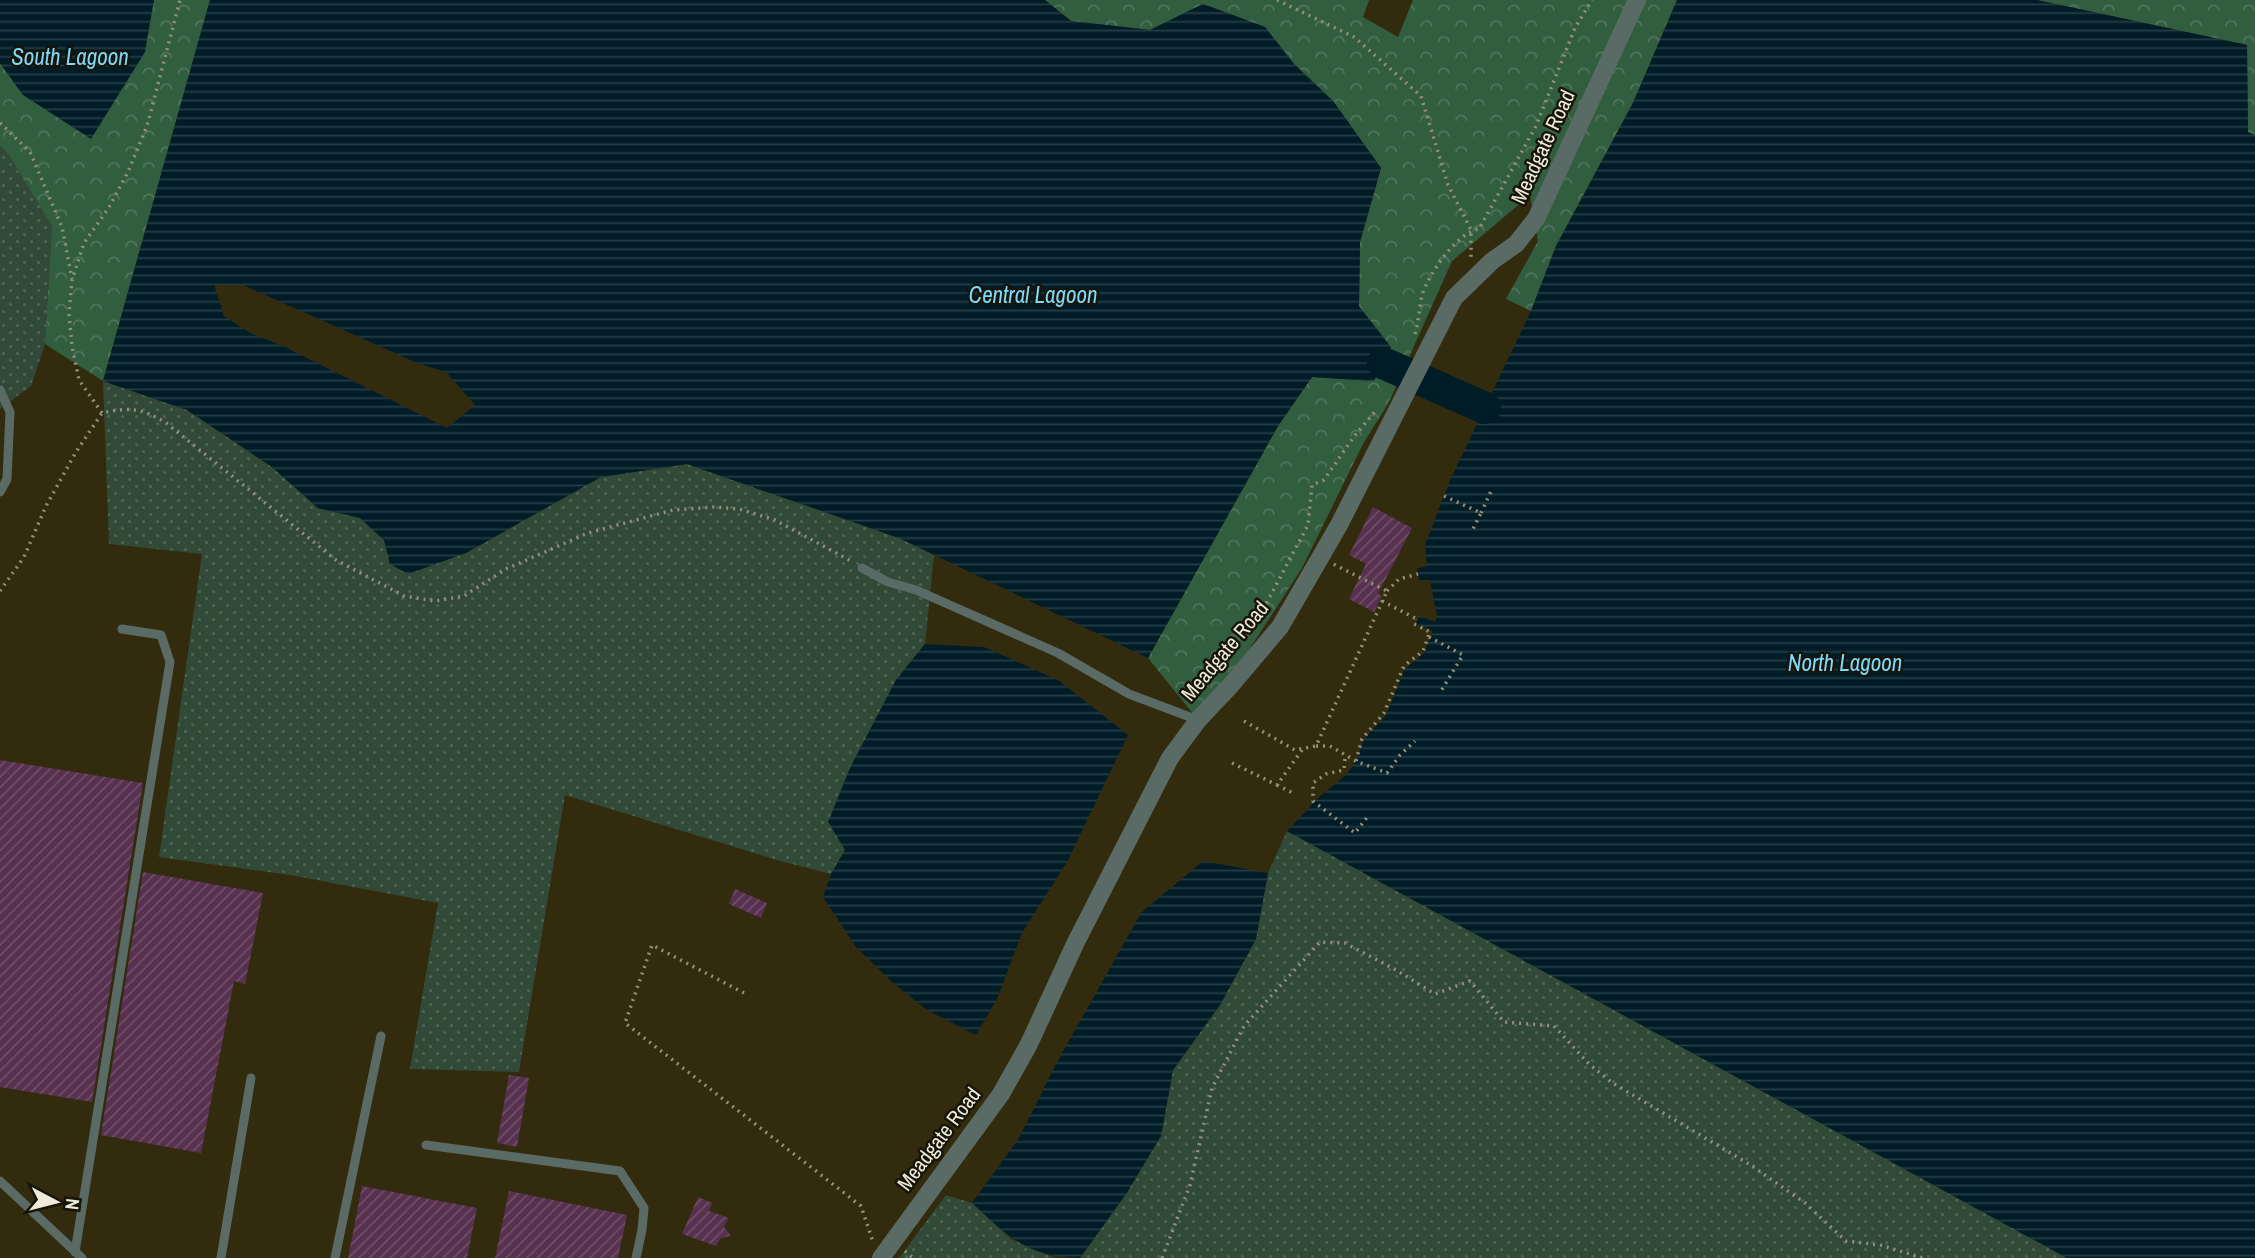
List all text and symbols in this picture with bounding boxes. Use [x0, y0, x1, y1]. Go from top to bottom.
water label: South Lagoon [11, 41, 129, 72]
street label: Meadgate Road [1504, 85, 1582, 208]
water label: Central Lagoon [969, 279, 1097, 310]
street label: Meadgate Road [1174, 594, 1275, 707]
water label: North Lagoon [1788, 647, 1902, 678]
street label: Meadgate Road [890, 1081, 987, 1196]
north arrow [21, 1167, 91, 1237]
text: N [59, 1197, 86, 1211]

